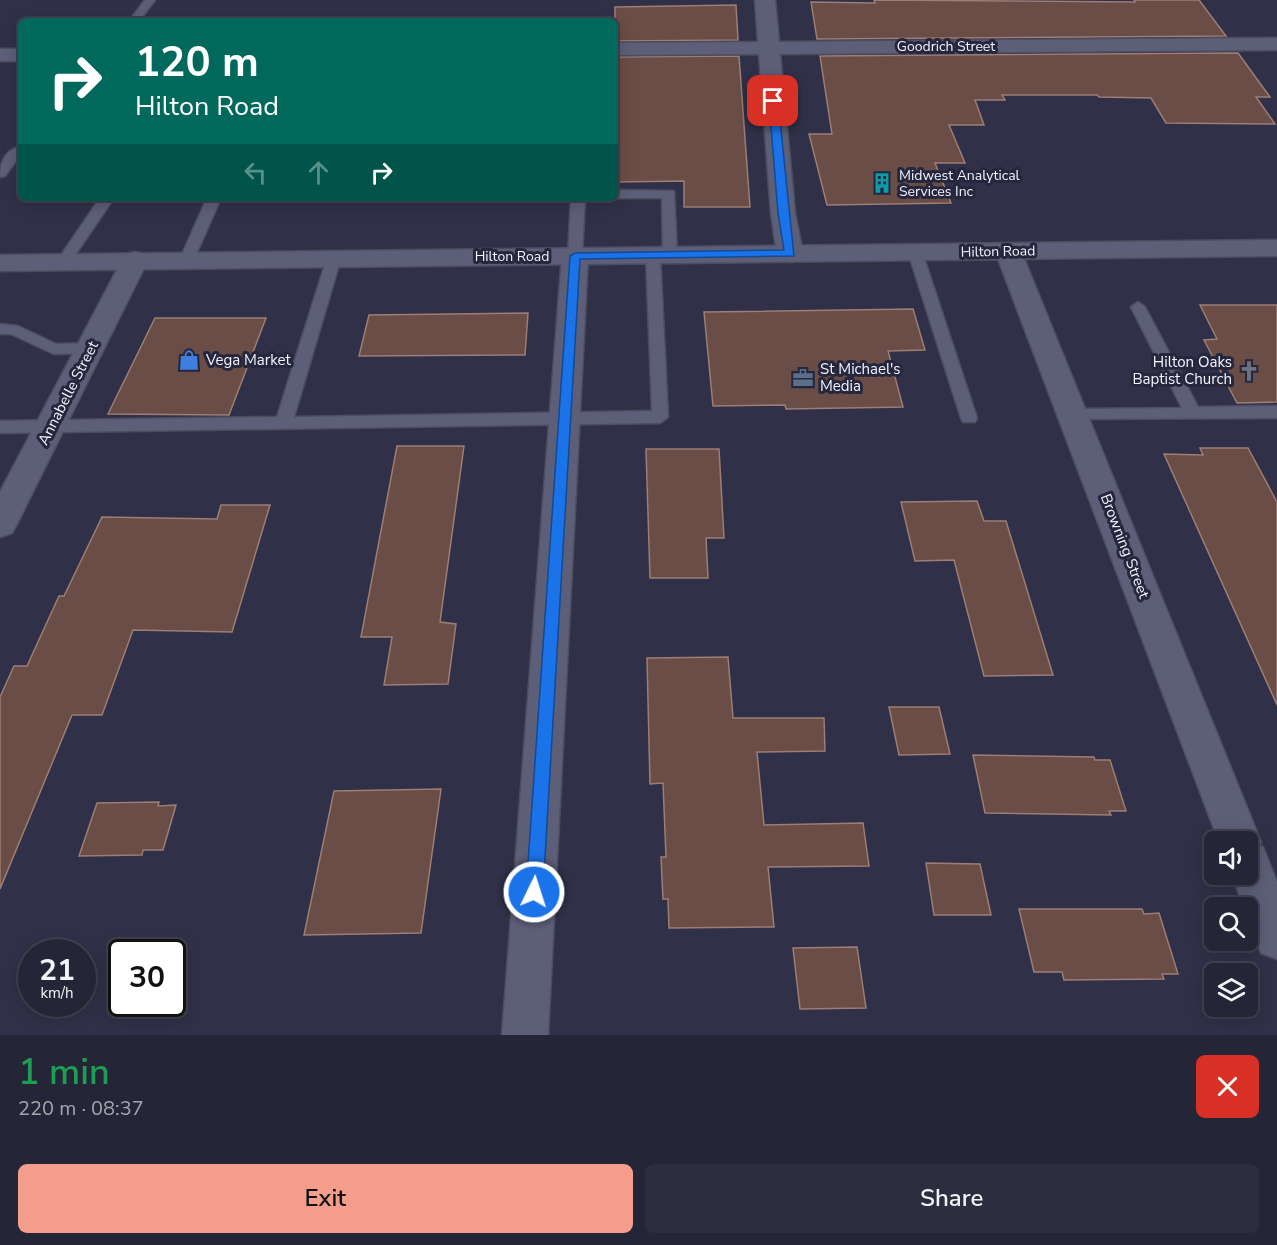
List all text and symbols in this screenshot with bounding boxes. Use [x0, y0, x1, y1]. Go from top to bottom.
text: 120 m [135, 34, 259, 91]
street label: Goodrich Street [897, 37, 995, 56]
icon: right [36, 42, 114, 120]
pin [747, 75, 798, 126]
icon: arrive [756, 84, 789, 117]
text: Hilton Road [135, 88, 279, 125]
icon: left [239, 156, 272, 189]
icon: ahead [302, 156, 335, 189]
icon: right [365, 156, 398, 189]
place label: Midwest Analytical Services Inc [899, 166, 1021, 201]
building icon: Midwest Analytical Services Inc [870, 171, 894, 195]
street label: Hilton Road [961, 241, 1036, 262]
street label: Hilton Road [475, 247, 549, 266]
street label: Annabelle Street [33, 337, 103, 448]
shop icon: Vega Market [177, 348, 201, 372]
place label: Vega Market [205, 350, 291, 370]
place label: Hilton Oaks Baptist Church [1132, 352, 1232, 389]
place label: St Michael's Media [820, 359, 900, 396]
church icon: Hilton Oaks Baptist Church [1237, 359, 1261, 383]
office icon: St Michael's Media [791, 366, 815, 390]
street label: Browning Street [1096, 491, 1154, 602]
map controls [1204, 831, 1258, 1017]
button: sound [1204, 831, 1258, 885]
position arrow [502, 860, 566, 924]
button: search [1204, 897, 1258, 951]
speed limit sign: 30 [108, 939, 186, 1017]
text: 21 [39, 950, 75, 991]
button: layers [1204, 963, 1258, 1017]
text: km/h [40, 983, 74, 1003]
text: 1 min [18, 1048, 110, 1097]
button: close [1196, 1055, 1259, 1118]
text: 220 m · 08:37 [18, 1095, 144, 1122]
button: Exit [18, 1164, 633, 1233]
button: Share [645, 1164, 1259, 1233]

